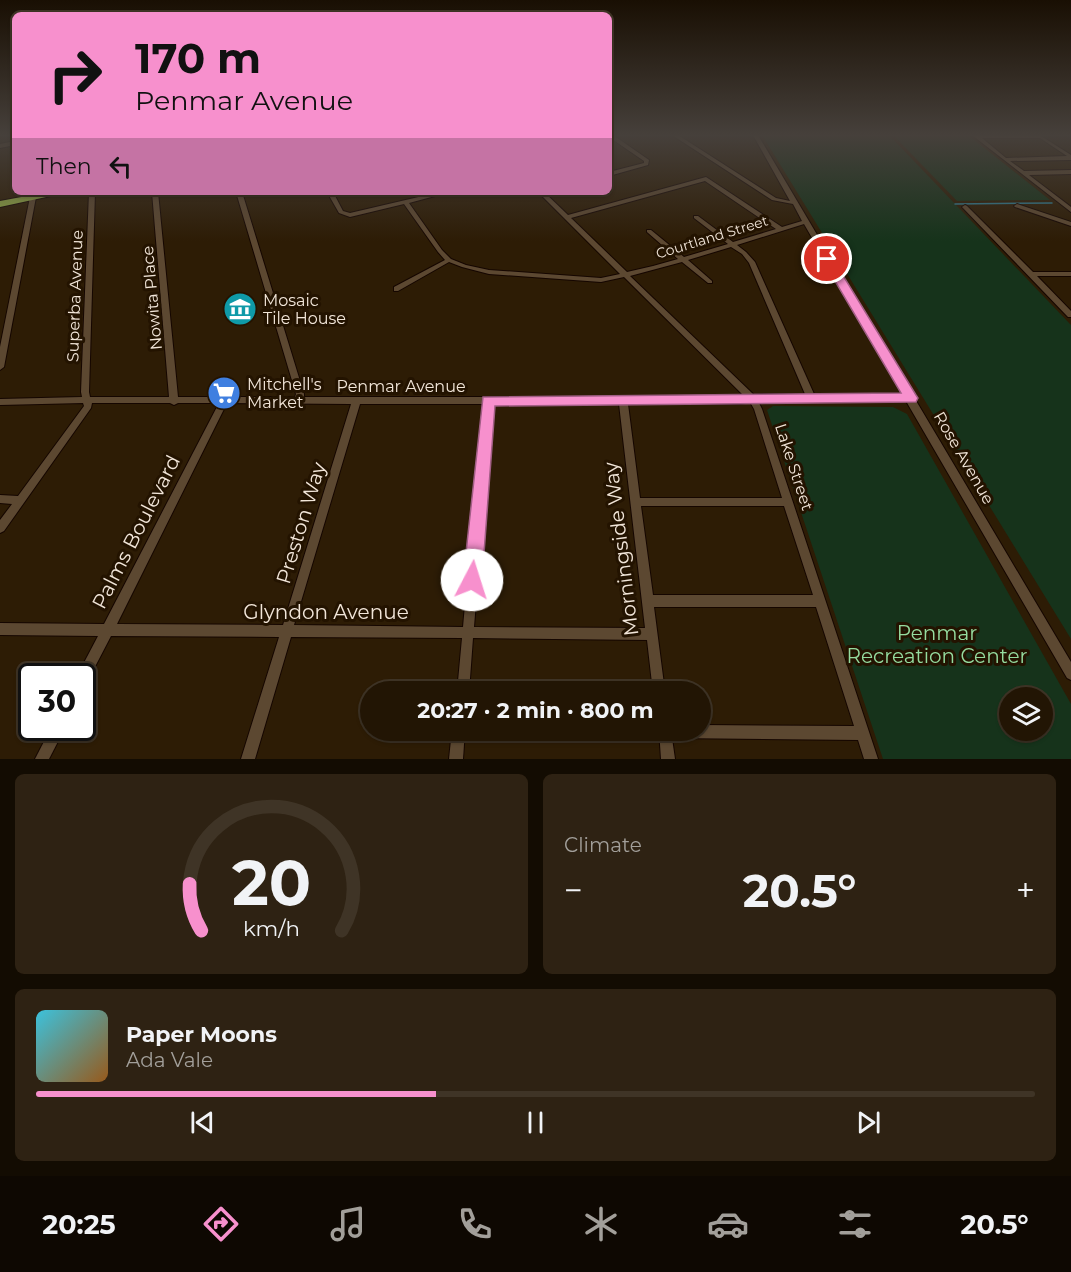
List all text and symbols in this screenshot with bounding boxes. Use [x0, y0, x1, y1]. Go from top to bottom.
text: 170 m [135, 32, 261, 84]
icon: right [36, 36, 114, 114]
text: Penmar Avenue [135, 84, 353, 117]
icon: left [104, 150, 137, 183]
text: Then [36, 153, 92, 180]
street label: Courtland Street [654, 211, 771, 263]
street label: Superba Avenue [63, 230, 87, 362]
pin [801, 233, 852, 284]
icon: arrive [810, 242, 843, 275]
street label: Nowita Place [138, 245, 166, 351]
museum icon: Mosaic Tile House [222, 291, 258, 327]
place label: Mosaic Tile House [263, 291, 346, 328]
supermarket icon: Mitchell's Market [206, 375, 242, 411]
place label: Mitchell's Market [247, 375, 322, 412]
street label: Penmar Avenue [336, 377, 466, 396]
street label: Rose Avenue [930, 408, 998, 508]
street label: Lake Street [771, 421, 817, 513]
street label: Palms Boulevard [87, 451, 185, 613]
street label: Preston Way [271, 459, 331, 587]
street label: Morningside Way [598, 461, 644, 637]
position arrow [440, 548, 504, 612]
street label: Glyndon Avenue [243, 600, 409, 624]
park label: Penmar Recreation Center [846, 621, 1028, 668]
speed limit sign: 30 [18, 663, 96, 741]
map controls [999, 687, 1053, 741]
button: layers [999, 687, 1053, 741]
text: 20:27 · 2 min · 800 m [417, 697, 654, 724]
text: Climate [564, 833, 642, 857]
text: 20 [232, 845, 311, 921]
text: 20.5° [743, 863, 856, 918]
text: − [564, 870, 583, 910]
text: + [1016, 870, 1035, 910]
text: km/h [243, 915, 300, 941]
text: Paper Moons [126, 1021, 277, 1048]
text: Ada Vale [126, 1048, 213, 1072]
icon: previous [186, 1106, 219, 1139]
icon: pause [519, 1106, 552, 1139]
icon: next [852, 1106, 885, 1139]
icon: directions [200, 1203, 242, 1245]
icon: music [327, 1203, 369, 1245]
icon: phone [454, 1203, 496, 1245]
icon: climate [580, 1203, 622, 1245]
icon: car [707, 1203, 749, 1245]
icon: filters [834, 1203, 876, 1245]
text: 20:25 [42, 1208, 116, 1241]
text: 20.5° [961, 1208, 1029, 1241]

